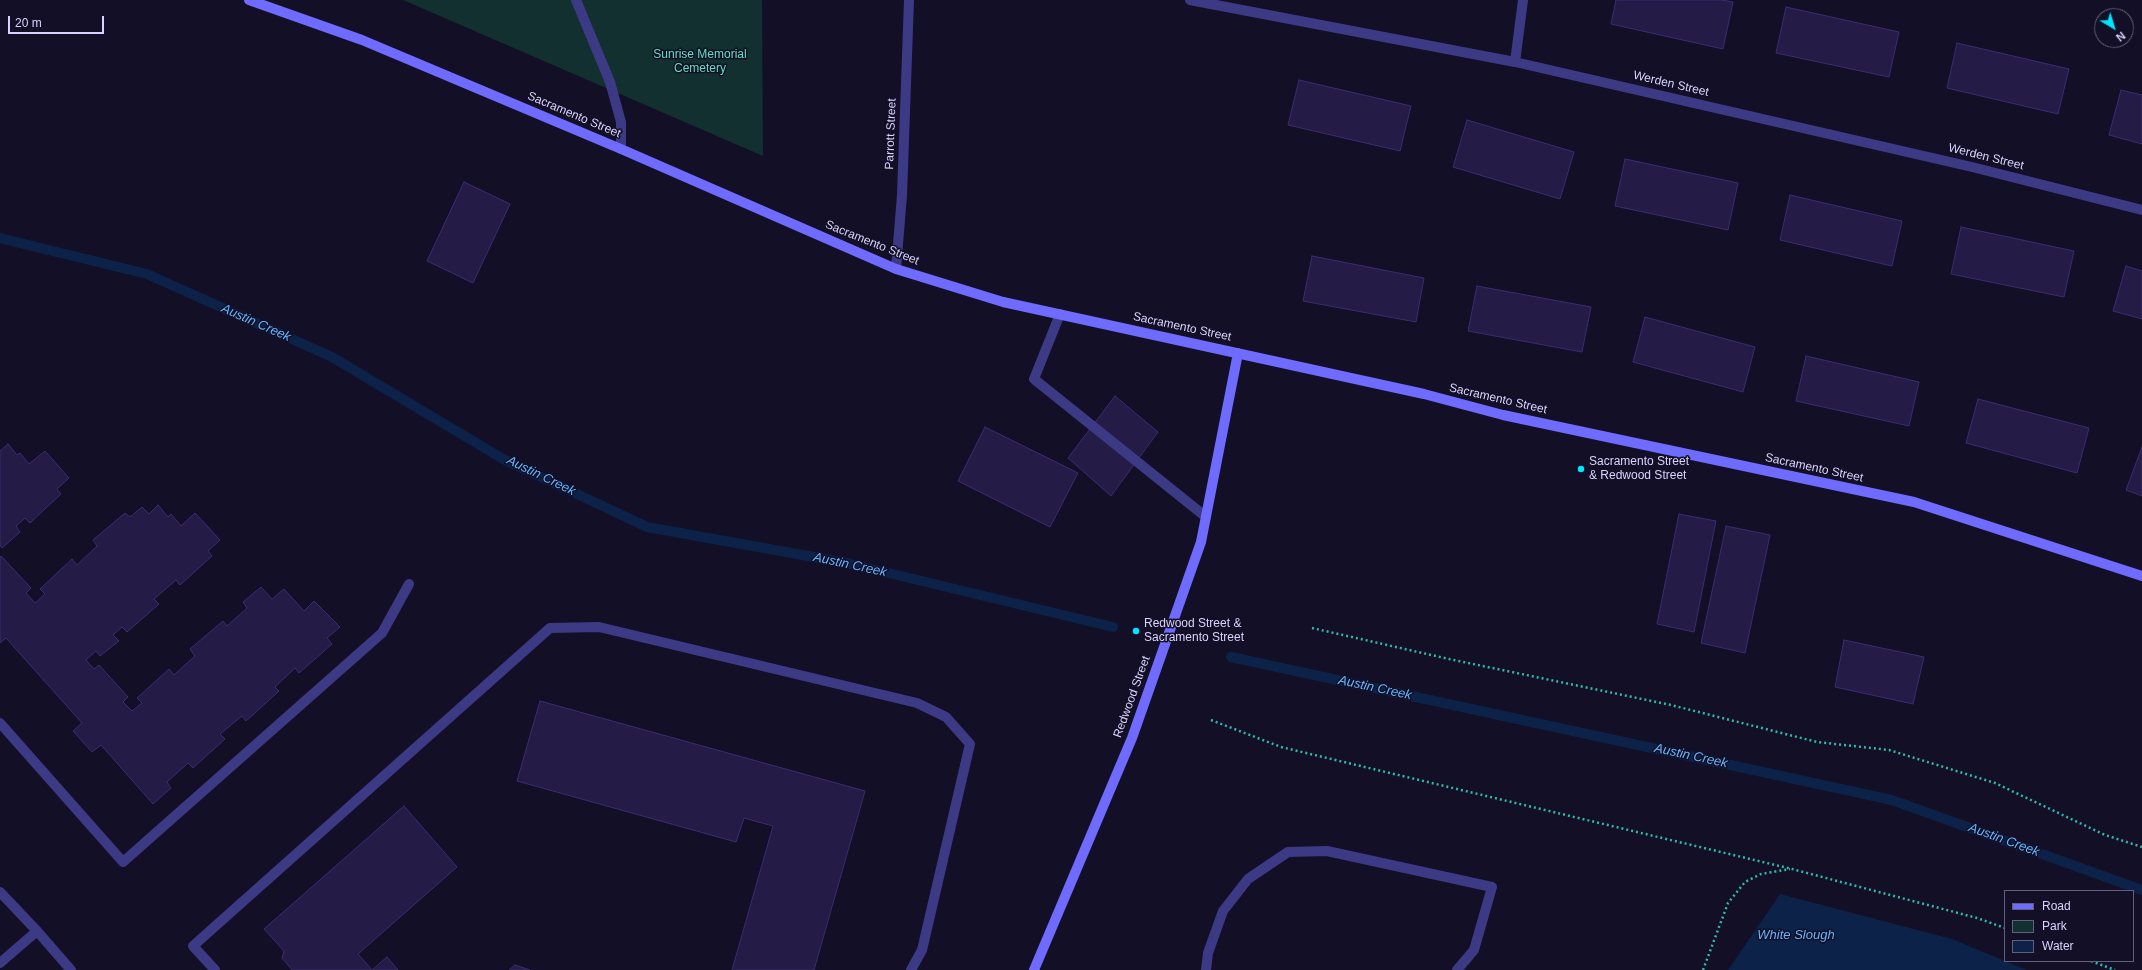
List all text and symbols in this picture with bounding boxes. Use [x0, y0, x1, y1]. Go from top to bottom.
scale bar [10, 8, 106, 34]
north arrow [2094, 8, 2134, 48]
text: 20 m [15, 16, 42, 30]
text: N [2114, 29, 2128, 44]
park label: Sunrise Memorial Cemetery [653, 48, 747, 76]
street label: Werden Street [1632, 68, 1710, 100]
street label: Sacramento Street [525, 89, 623, 141]
street label: Parrott Street [883, 98, 899, 170]
street label: Werden Street [1947, 141, 2025, 173]
street label: Sacramento Street [823, 218, 921, 268]
water label: Austin Creek [219, 301, 293, 345]
street label: Sacramento Street [1132, 310, 1232, 344]
street label: Sacramento Street [1448, 381, 1548, 417]
street label: Sacramento Street [1764, 451, 1864, 485]
water label: Austin Creek [504, 453, 578, 499]
place label: Sacramento Street & Redwood Street [1589, 455, 1689, 483]
marker: Sacramento Street & Redwood Street [1576, 464, 1586, 474]
water label: Austin Creek [812, 550, 888, 580]
place label: Redwood Street & Sacramento Street [1144, 617, 1244, 645]
marker: Redwood Street & Sacramento Street [1131, 626, 1141, 636]
street label: Redwood Street [1111, 654, 1153, 740]
water label: Austin Creek [1337, 673, 1413, 703]
water label: Austin Creek [1653, 741, 1729, 771]
water label: Austin Creek [1966, 820, 2042, 860]
legend [2004, 890, 2134, 962]
text: Road [2042, 899, 2071, 913]
text: Park [2042, 919, 2067, 933]
water label: White Slough [1757, 927, 1835, 943]
text: Water [2042, 939, 2074, 953]

